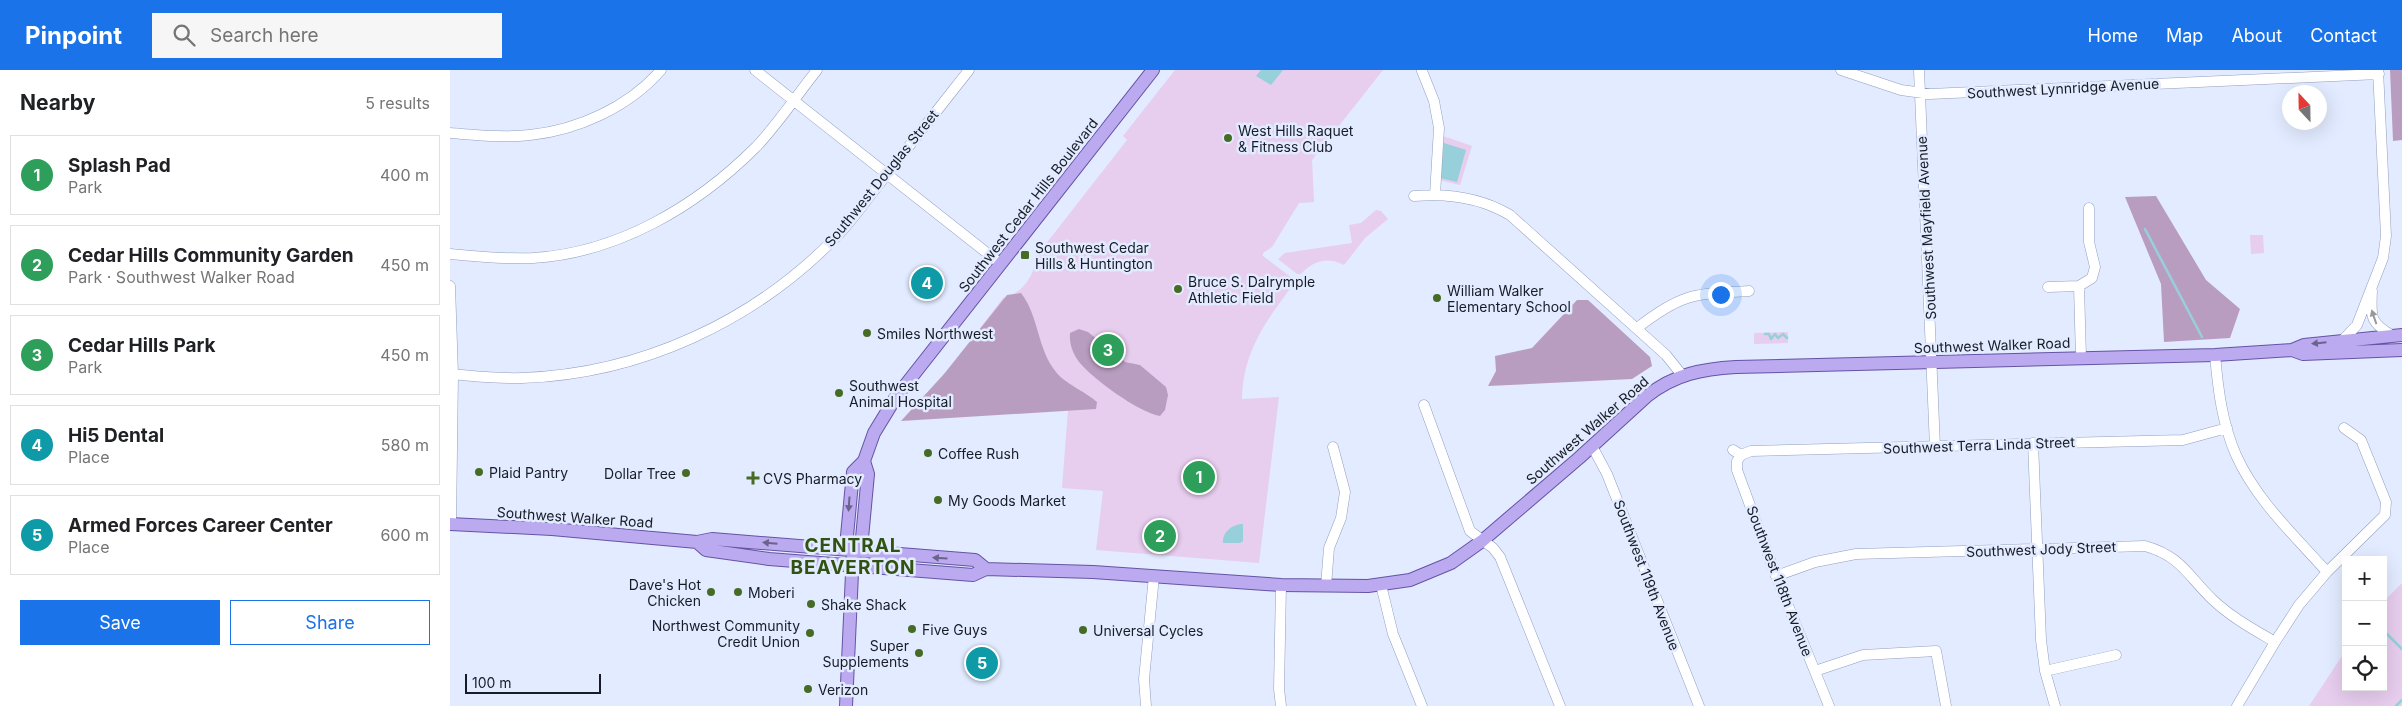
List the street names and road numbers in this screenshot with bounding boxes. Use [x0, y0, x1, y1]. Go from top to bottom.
street label: Southwest Lynnridge Avenue [1966, 74, 2160, 102]
street label: Southwest Douglas Street [821, 106, 942, 250]
street label: Southwest Cedar Hills Boulevard [955, 115, 1101, 295]
street label: Southwest Mayfield Avenue [1913, 136, 1939, 320]
street label: Southwest Walker Road [1913, 334, 2071, 356]
street label: Southwest Walker Road [1522, 372, 1652, 488]
street label: Southwest Terra Linda Street [1883, 433, 2076, 457]
street label: Southwest 119th Avenue [1610, 497, 1684, 653]
street label: Southwest Walker Road [496, 503, 654, 531]
street label: Southwest 118th Avenue [1743, 503, 1817, 659]
street label: Southwest Jody Street [1966, 538, 2117, 560]

